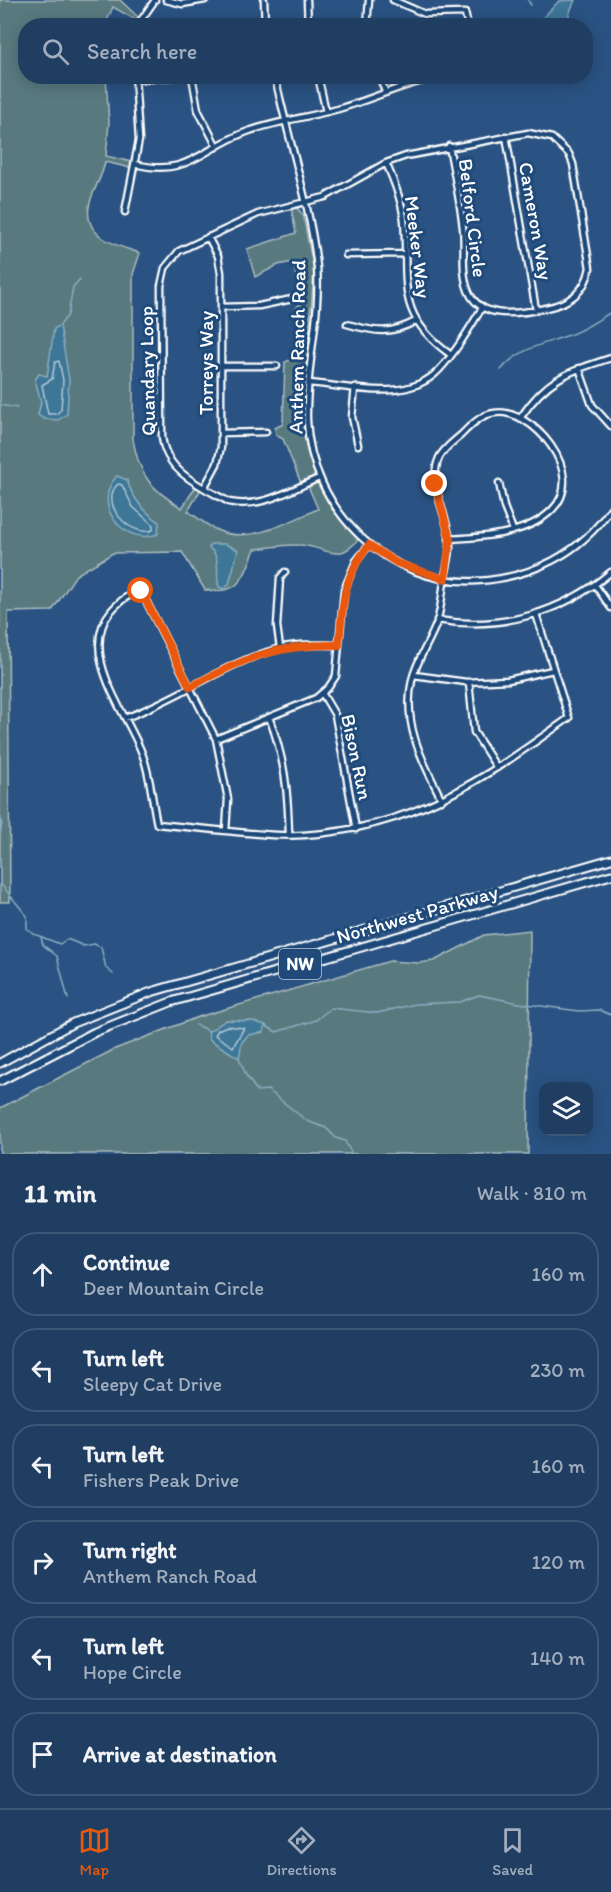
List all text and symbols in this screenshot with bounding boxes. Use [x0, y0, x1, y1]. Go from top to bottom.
search box [18, 18, 593, 84]
icon: search [39, 35, 72, 68]
text: Search here [87, 38, 197, 65]
street label: Belford Circle [454, 157, 492, 279]
street label: Cameron Way [514, 160, 558, 282]
street label: Meeker Way [400, 194, 436, 300]
street label: Anthem Ranch Road [283, 260, 311, 434]
street label: Quandary Loop [134, 306, 160, 436]
street label: Torreys Way [194, 310, 218, 415]
route end [421, 470, 447, 496]
route start [127, 577, 153, 603]
street label: Bison Run [336, 712, 378, 802]
street label: Northwest Parkway [333, 879, 501, 949]
road number: NW [279, 949, 321, 979]
map controls [539, 1082, 593, 1136]
button: layers [539, 1082, 593, 1136]
text: 11 min [24, 1177, 96, 1209]
text: Walk · 810 m [477, 1181, 587, 1205]
text: Continue [83, 1249, 170, 1276]
icon: ahead [26, 1258, 59, 1291]
text: 160 m [532, 1262, 585, 1286]
text: Deer Mountain Circle [83, 1276, 264, 1300]
text: Turn left [83, 1345, 164, 1372]
icon: left [26, 1354, 59, 1387]
text: 230 m [530, 1358, 585, 1382]
text: Sleepy Cat Drive [83, 1372, 222, 1396]
text: Turn left [83, 1441, 164, 1468]
icon: left [26, 1450, 59, 1483]
text: 160 m [532, 1454, 585, 1478]
text: Fishers Peak Drive [83, 1468, 239, 1492]
text: Turn right [83, 1537, 177, 1564]
icon: right [26, 1546, 59, 1579]
text: 120 m [532, 1550, 585, 1574]
text: Anthem Ranch Road [83, 1564, 257, 1588]
text: Turn left [83, 1633, 164, 1660]
icon: left [26, 1642, 59, 1675]
text: 140 m [530, 1646, 585, 1670]
text: Hope Circle [83, 1660, 182, 1684]
icon: arrive [26, 1738, 59, 1771]
text: Arrive at destination [83, 1741, 277, 1768]
tab: Map [78, 1824, 111, 1879]
tab: Directions [266, 1824, 337, 1879]
tab: Saved [492, 1824, 533, 1879]

